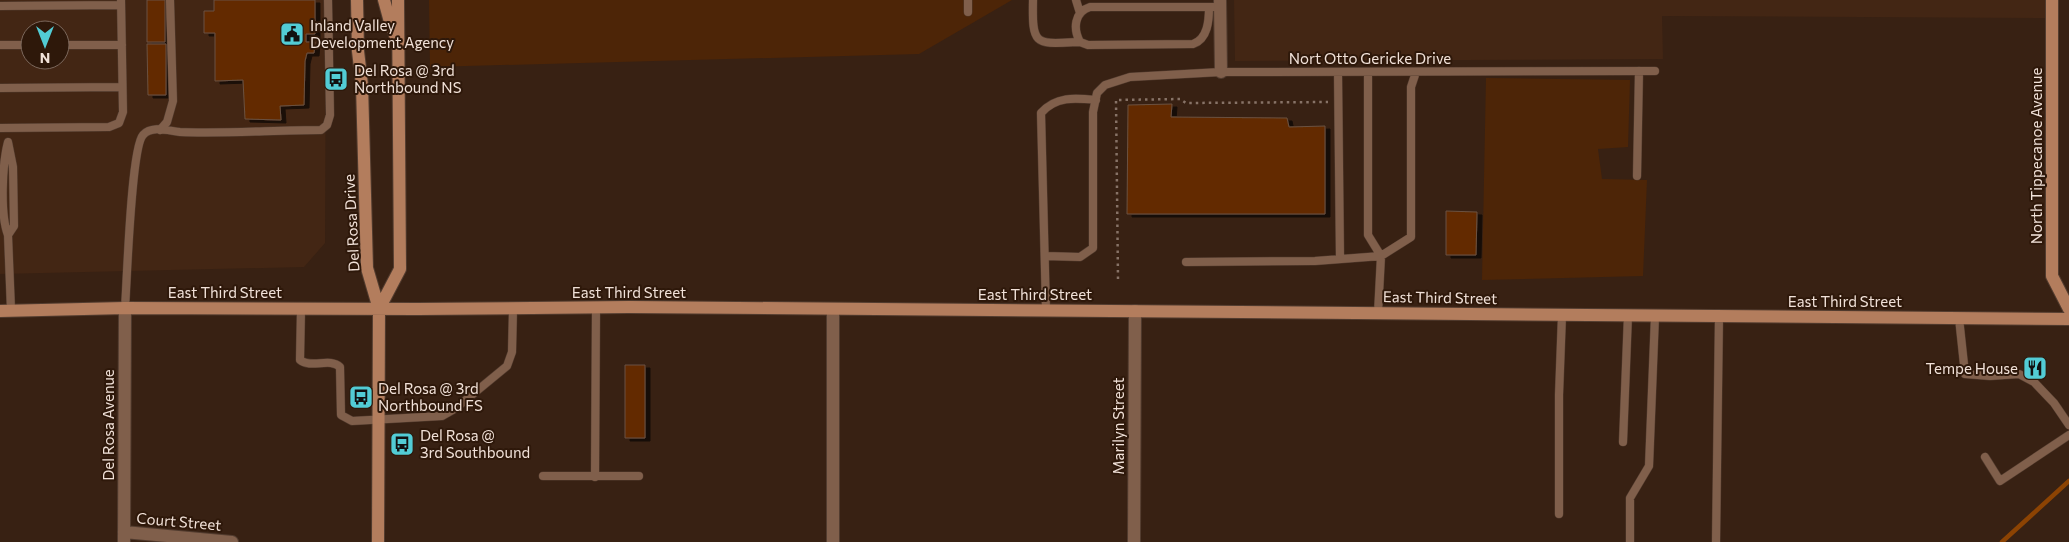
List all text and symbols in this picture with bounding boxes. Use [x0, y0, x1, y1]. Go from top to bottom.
place label: Inland Valley Development Agency [310, 16, 454, 51]
north arrow [20, 20, 70, 70]
public building icon: Inland Valley Development Agency [279, 21, 305, 47]
street label: Nort Otto Gericke Drive [1289, 49, 1451, 67]
text: N [40, 50, 50, 67]
place label: Del Rosa @ 3rd Northbound NS [354, 61, 462, 96]
bus stop icon: Del Rosa @ 3rd Northbound NS [323, 66, 349, 92]
street label: North Tippecanoe Avenue [2027, 68, 2045, 244]
street label: Del Rosa Drive [339, 174, 363, 272]
street label: East Third Street [168, 283, 282, 301]
street label: East Third Street [572, 283, 686, 301]
street label: East Third Street [978, 285, 1092, 303]
street label: East Third Street [1383, 287, 1497, 307]
street label: East Third Street [1788, 292, 1902, 310]
restaurant icon: Tempe House [2022, 355, 2048, 381]
place label: Tempe House [1926, 359, 2018, 377]
street label: Del Rosa Avenue [99, 369, 117, 481]
street label: Marilyn Street [1109, 377, 1127, 475]
place label: Del Rosa @ 3rd Northbound FS [378, 379, 483, 414]
bus stop icon: Del Rosa @ 3rd Northbound FS [348, 384, 374, 410]
place label: Del Rosa @ 3rd Southbound [420, 426, 530, 461]
bus stop icon: Del Rosa @ 3rd Southbound [389, 431, 415, 457]
street label: Court Street [136, 508, 222, 534]

